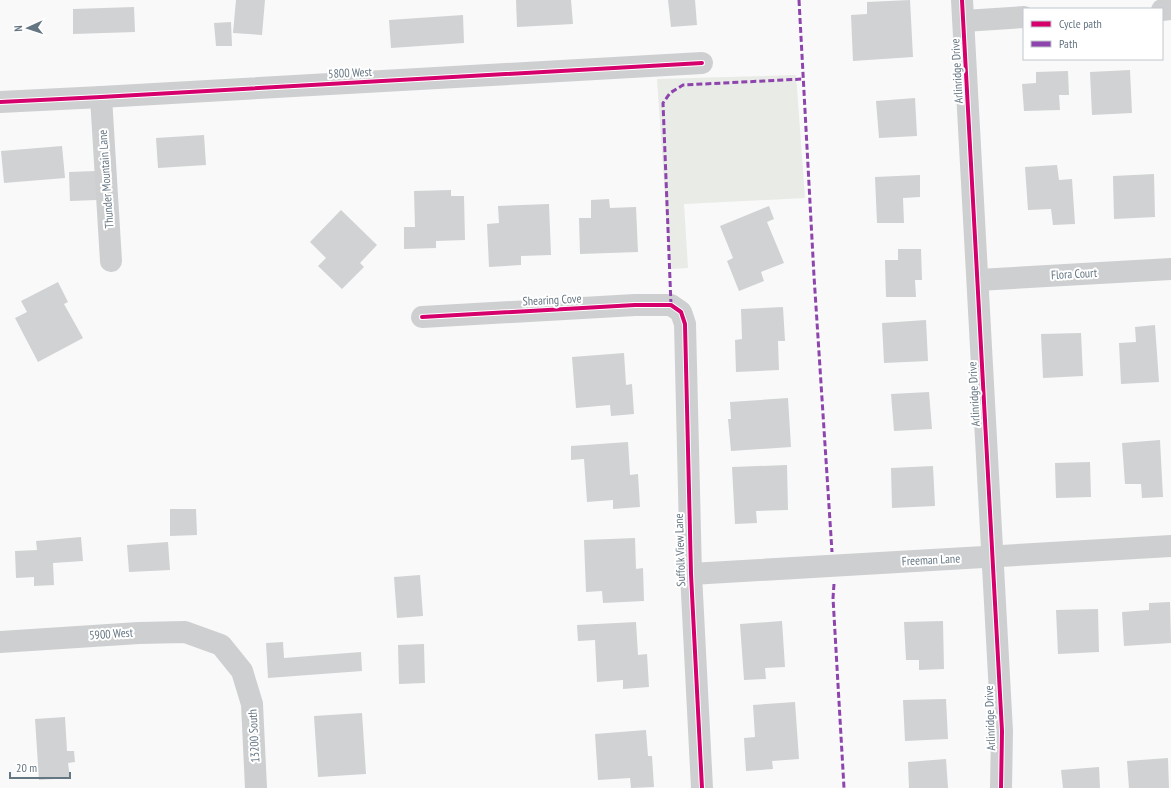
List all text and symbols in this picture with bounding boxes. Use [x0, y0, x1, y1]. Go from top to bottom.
north arrow [8, 8, 48, 48]
legend [1023, 8, 1163, 60]
text: Cycle path [1059, 16, 1102, 31]
text: N [11, 25, 25, 32]
text: Path [1059, 36, 1077, 51]
street label: Arlinridge Drive [947, 38, 966, 104]
street label: 5800 West [328, 64, 373, 81]
street label: Thunder Mountain Lane [95, 129, 116, 229]
street label: Flora Court [1051, 265, 1098, 282]
street label: Shearing Cove [522, 290, 582, 309]
street label: Arlinridge Drive [964, 361, 983, 427]
street label: Suffolk View Lane [671, 513, 688, 587]
street label: Freeman Lane [901, 550, 961, 569]
street label: 5900 West [89, 624, 134, 643]
street label: Arlinridge Drive [981, 685, 998, 751]
street label: 13200 South [245, 709, 262, 763]
scale bar [10, 754, 70, 780]
text: 20 m [16, 760, 37, 775]

